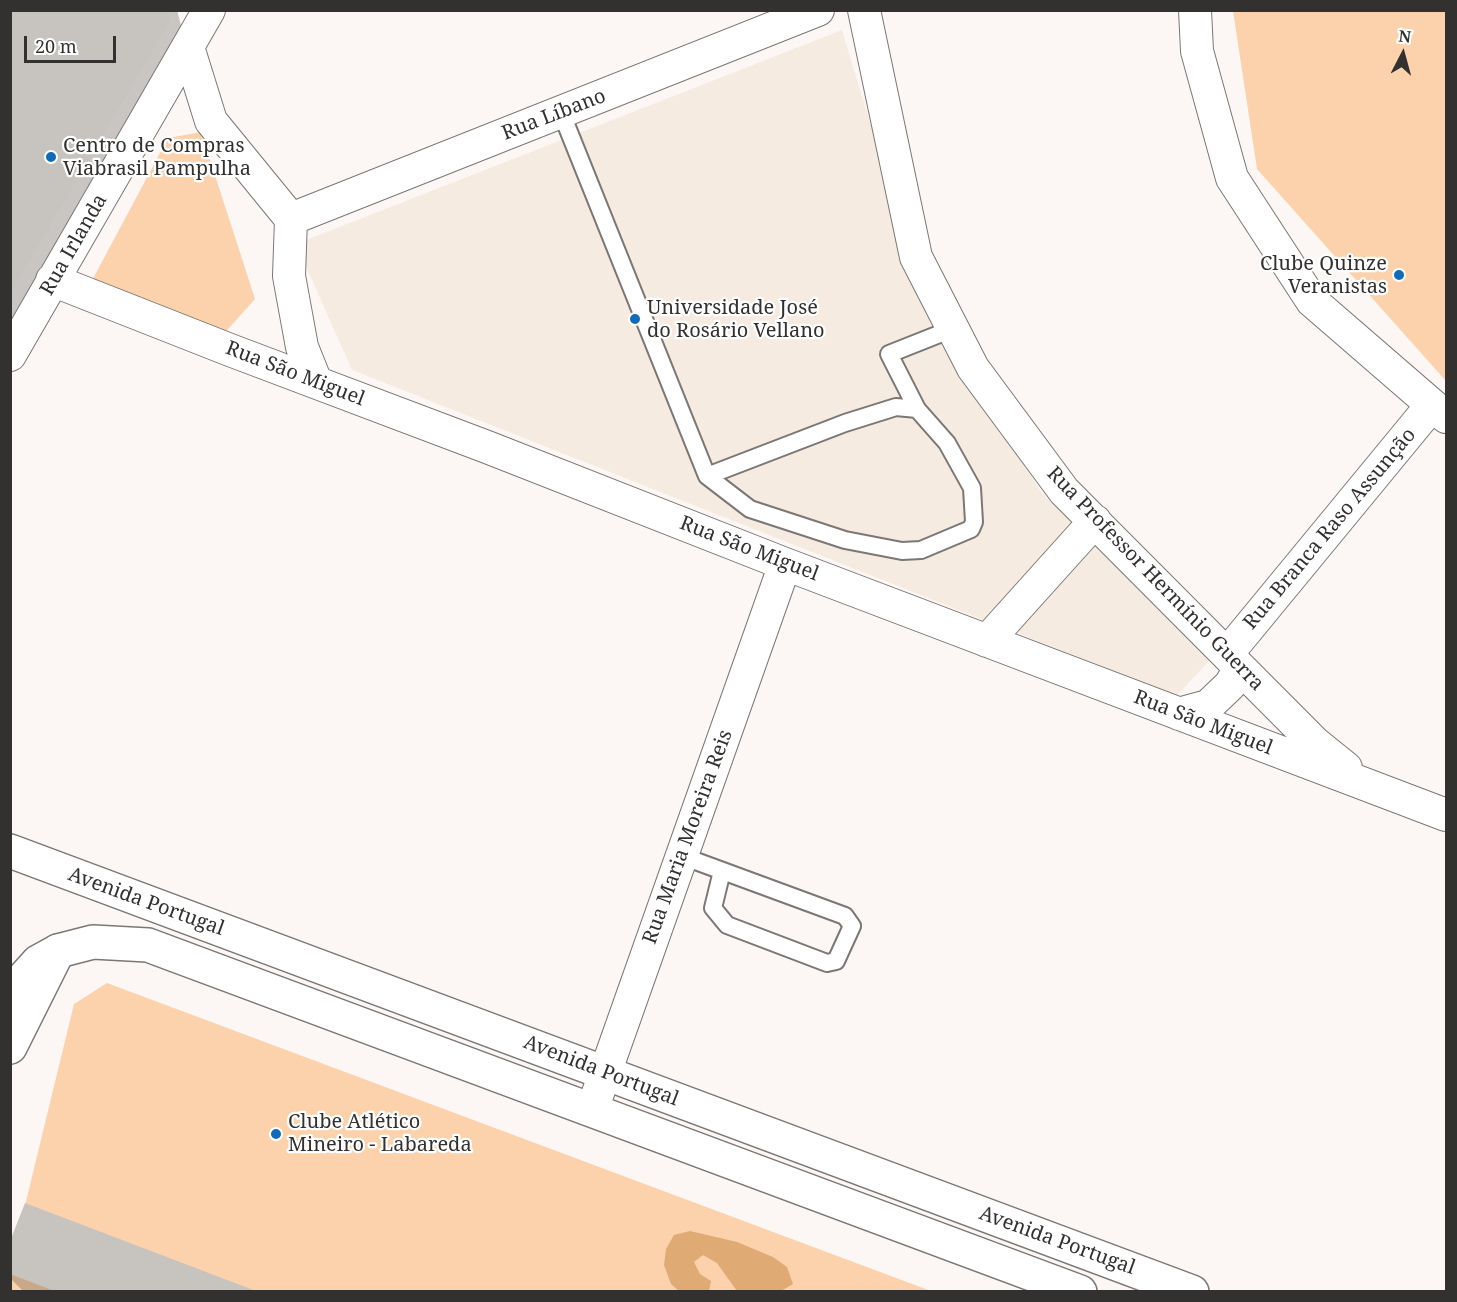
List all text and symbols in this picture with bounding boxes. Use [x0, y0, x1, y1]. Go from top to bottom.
scale bar [27, 24, 118, 62]
north arrow [1373, 24, 1433, 84]
text: N [1397, 24, 1412, 48]
text: 20 m [35, 34, 77, 58]
street label: Rua Líbano [499, 84, 609, 146]
place label: Centro de Compras Viabrasil Pampulha [63, 134, 251, 181]
marker: Centro de Compras Viabrasil Pampulha [44, 150, 58, 164]
street label: Rua Irlanda [35, 190, 113, 300]
place label: Clube Quinze Veranistas [1260, 252, 1387, 299]
marker: Clube Quinze Veranistas [1392, 268, 1406, 282]
place label: Universidade José do Rosário Vellano [647, 296, 825, 343]
marker: Universidade José do Rosário Vellano [628, 312, 642, 326]
street label: Rua São Miguel [222, 337, 368, 411]
street label: Rua Branca Raso Assunção [1239, 423, 1421, 635]
street label: Rua Professor Hermínio Guerra [1041, 462, 1269, 696]
street label: Rua São Miguel [676, 512, 822, 586]
street label: Rua São Miguel [1130, 686, 1276, 760]
street label: Rua Maria Moreira Reis [638, 727, 738, 947]
street label: Avenida Portugal [65, 863, 227, 941]
street label: Avenida Portugal [520, 1030, 682, 1112]
place label: Clube Atlético Mineiro - Labareda [288, 1110, 472, 1157]
marker: Clube Atlético Mineiro - Labareda [269, 1127, 283, 1141]
street label: Avenida Portugal [976, 1202, 1138, 1280]

